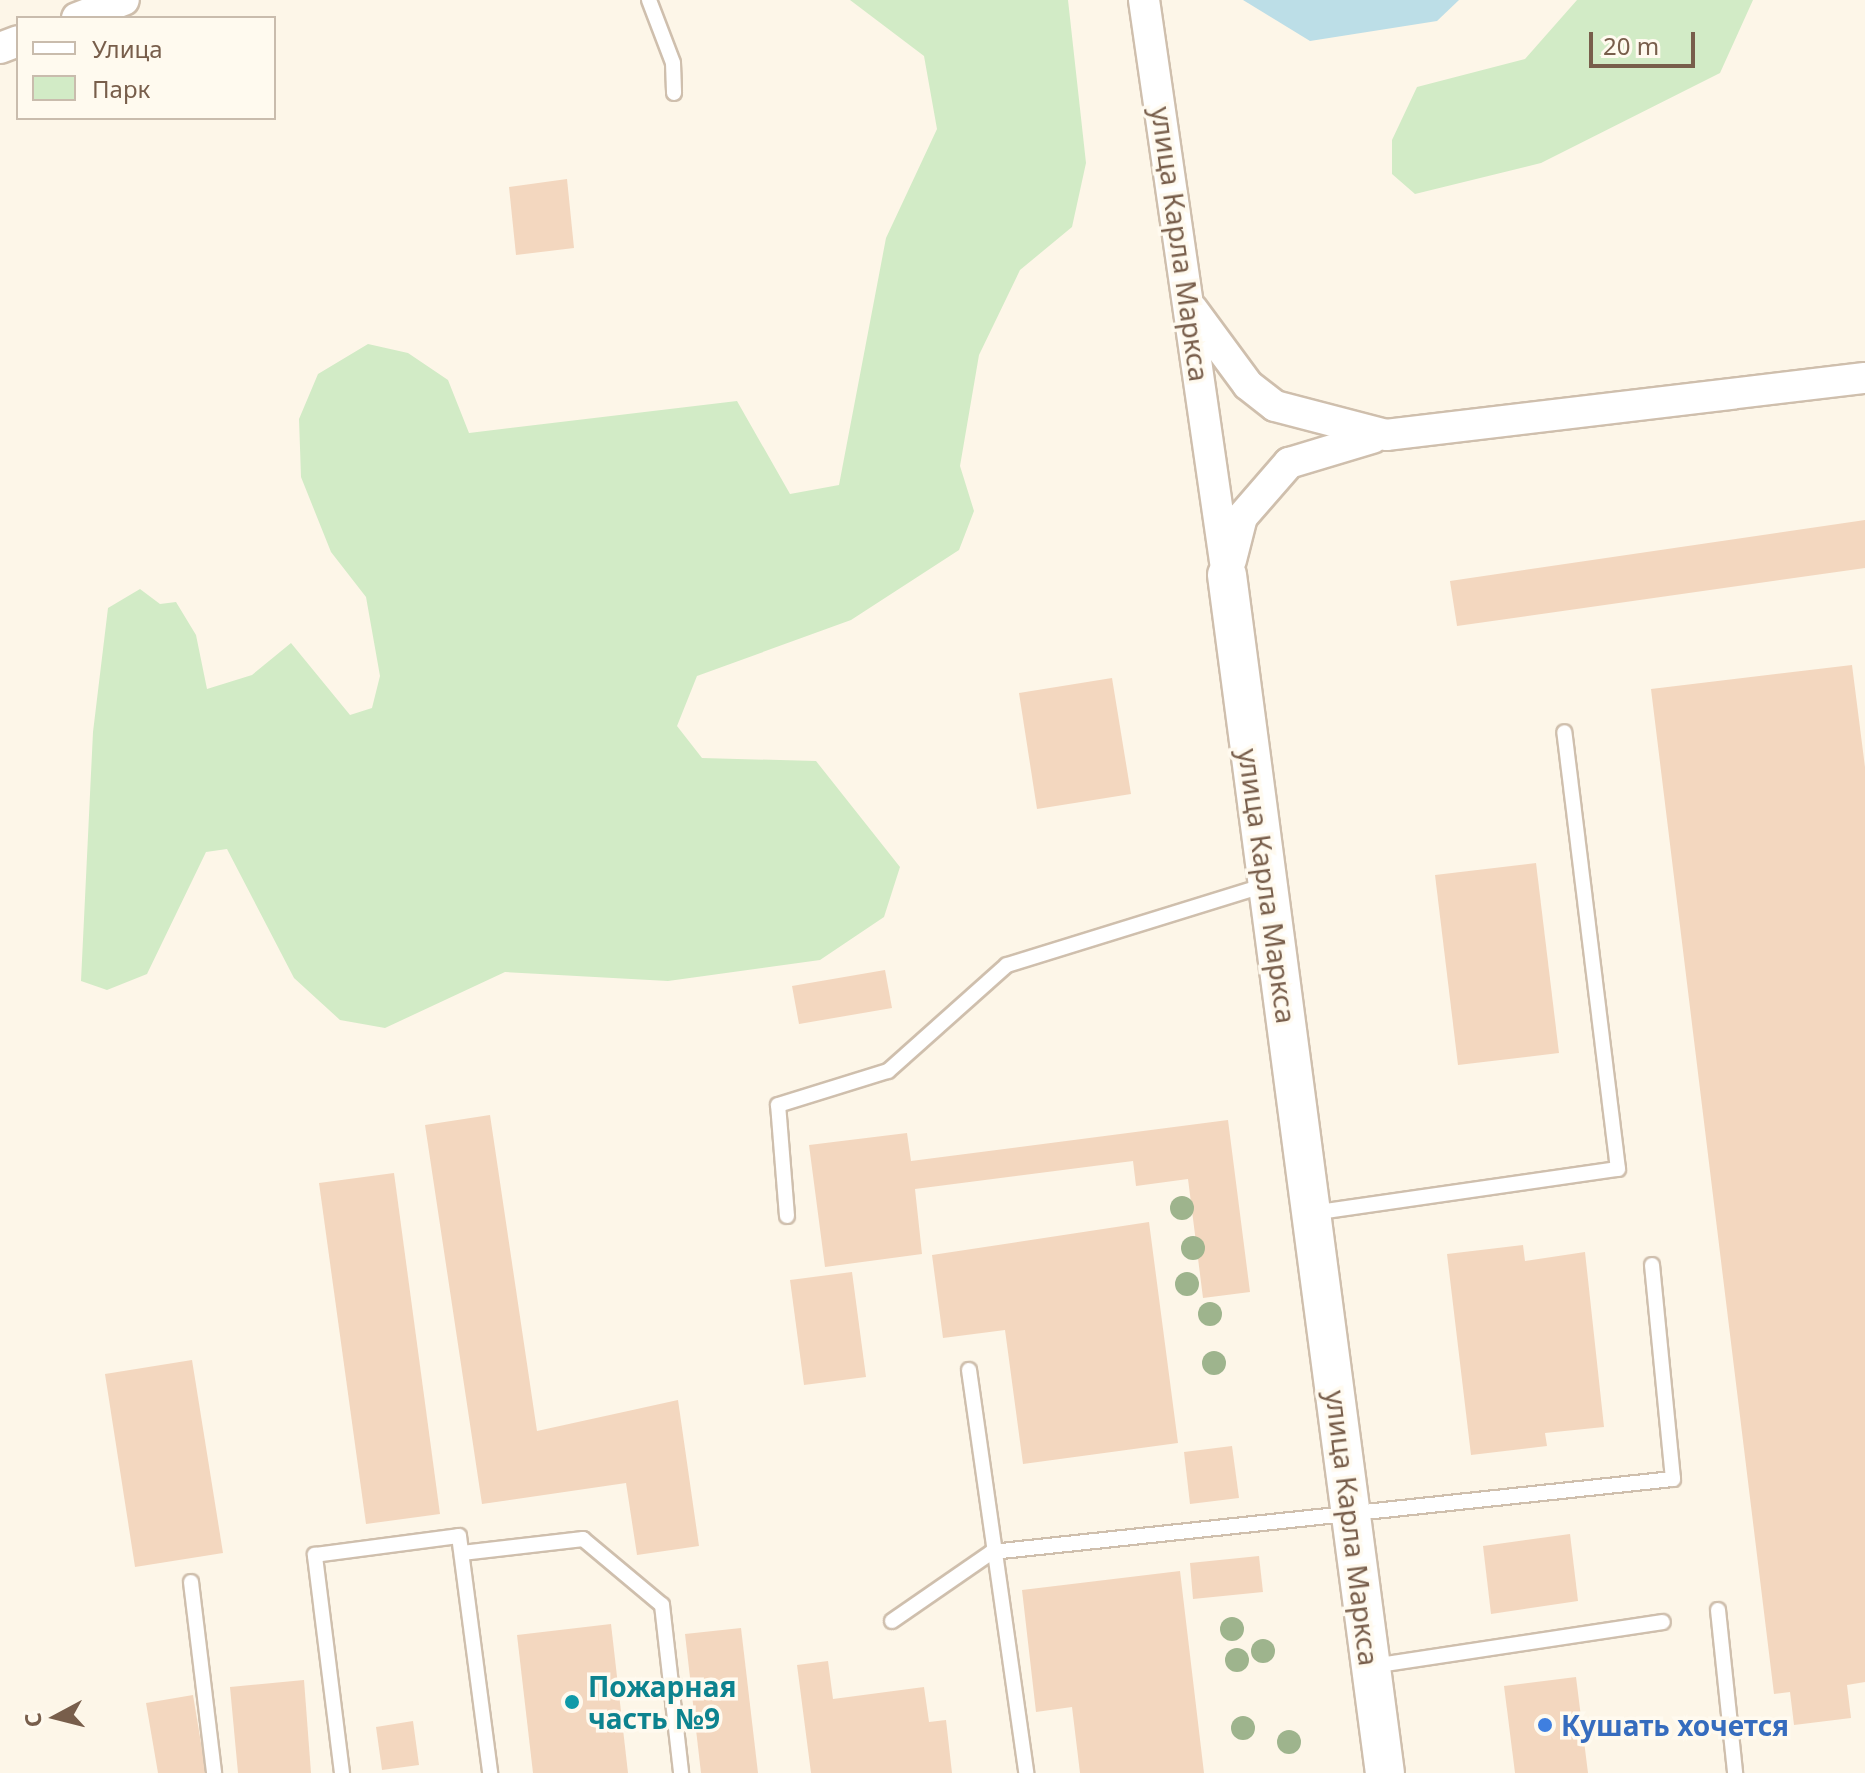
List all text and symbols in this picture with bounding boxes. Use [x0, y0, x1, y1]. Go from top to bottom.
legend [16, 16, 276, 120]
scale bar [1593, 16, 1699, 66]
text: 20 m [1603, 29, 1659, 62]
text: Улица [92, 32, 163, 65]
text: Парк [92, 72, 150, 105]
street label: улица Карла Маркса [1145, 104, 1217, 384]
street label: улица Карла Маркса [1232, 746, 1304, 1026]
street label: улица Карла Маркса [1319, 1388, 1387, 1668]
place label: Пожарная часть №9 [588, 1669, 736, 1735]
north arrow [16, 1677, 96, 1757]
marker: Пожарная часть №9 [563, 1693, 581, 1711]
place label: Кушать хочется [1561, 1708, 1789, 1742]
text: С [16, 1711, 48, 1729]
marker: Кушать хочется [1536, 1716, 1554, 1734]

